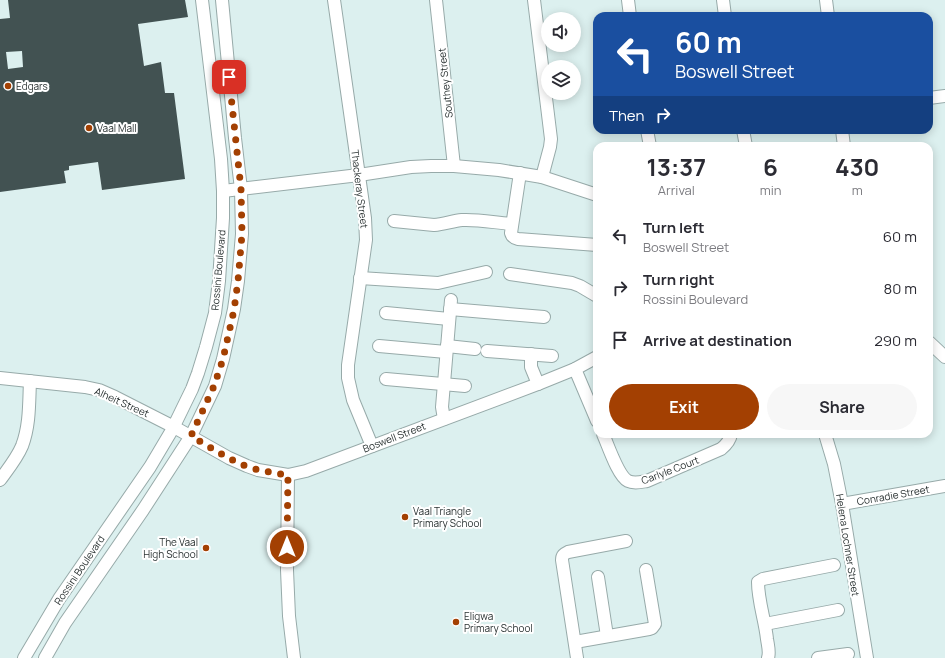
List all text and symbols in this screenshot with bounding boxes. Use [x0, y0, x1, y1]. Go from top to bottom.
map controls [541, 12, 581, 100]
button: sound [541, 12, 581, 52]
text: 60 m [675, 23, 742, 61]
icon: left [609, 28, 661, 80]
street label: Southey Street [434, 47, 456, 119]
text: Boswell Street [675, 59, 795, 83]
pin [212, 60, 246, 94]
button: layers [541, 60, 581, 100]
icon: arrive [218, 66, 240, 88]
place label: Edgars [16, 79, 48, 93]
marker: Edgars [3, 81, 13, 91]
icon: right [652, 104, 674, 126]
text: Then [609, 105, 644, 126]
place label: Vaal Mall [97, 121, 137, 135]
marker: Vaal Mall [84, 123, 94, 133]
street label: Thackeray Street [348, 149, 372, 229]
text: 13:37 [647, 150, 706, 183]
text: 6 [763, 150, 778, 183]
text: 430 [835, 150, 879, 183]
text: Arrival [658, 181, 695, 199]
text: min [760, 181, 781, 199]
text: m [852, 181, 863, 199]
text: Turn left [643, 217, 705, 238]
icon: left [609, 225, 631, 247]
text: 60 m [883, 226, 917, 247]
street label: Rossini Boulevard [207, 229, 229, 311]
text: Boswell Street [643, 238, 729, 256]
text: Turn right [643, 269, 714, 290]
icon: right [609, 277, 631, 299]
text: 80 m [883, 278, 917, 299]
text: Rossini Boulevard [643, 290, 748, 308]
icon: arrive [609, 329, 631, 351]
text: Arrive at destination [643, 330, 792, 351]
text: 290 m [874, 330, 917, 351]
street label: Alheit Street [93, 384, 151, 420]
button: Exit [609, 384, 759, 430]
button: Share [767, 384, 917, 430]
street label: Boswell Street [360, 419, 428, 455]
street label: Carlyle Court [639, 453, 701, 487]
street label: Conradie Street [856, 482, 930, 508]
street label: Helena Lochner Street [833, 493, 863, 597]
place label: Vaal Triangle Primary School [413, 504, 482, 530]
marker: Vaal Triangle Primary School [400, 512, 410, 522]
position arrow [266, 526, 308, 568]
street label: Rossini Boulevard [51, 532, 107, 607]
place label: The Vaal High School [143, 535, 198, 561]
marker: The Vaal High School [201, 543, 211, 553]
place label: Eligwa Primary School [464, 609, 533, 635]
marker: Eligwa Primary School [451, 617, 461, 627]

